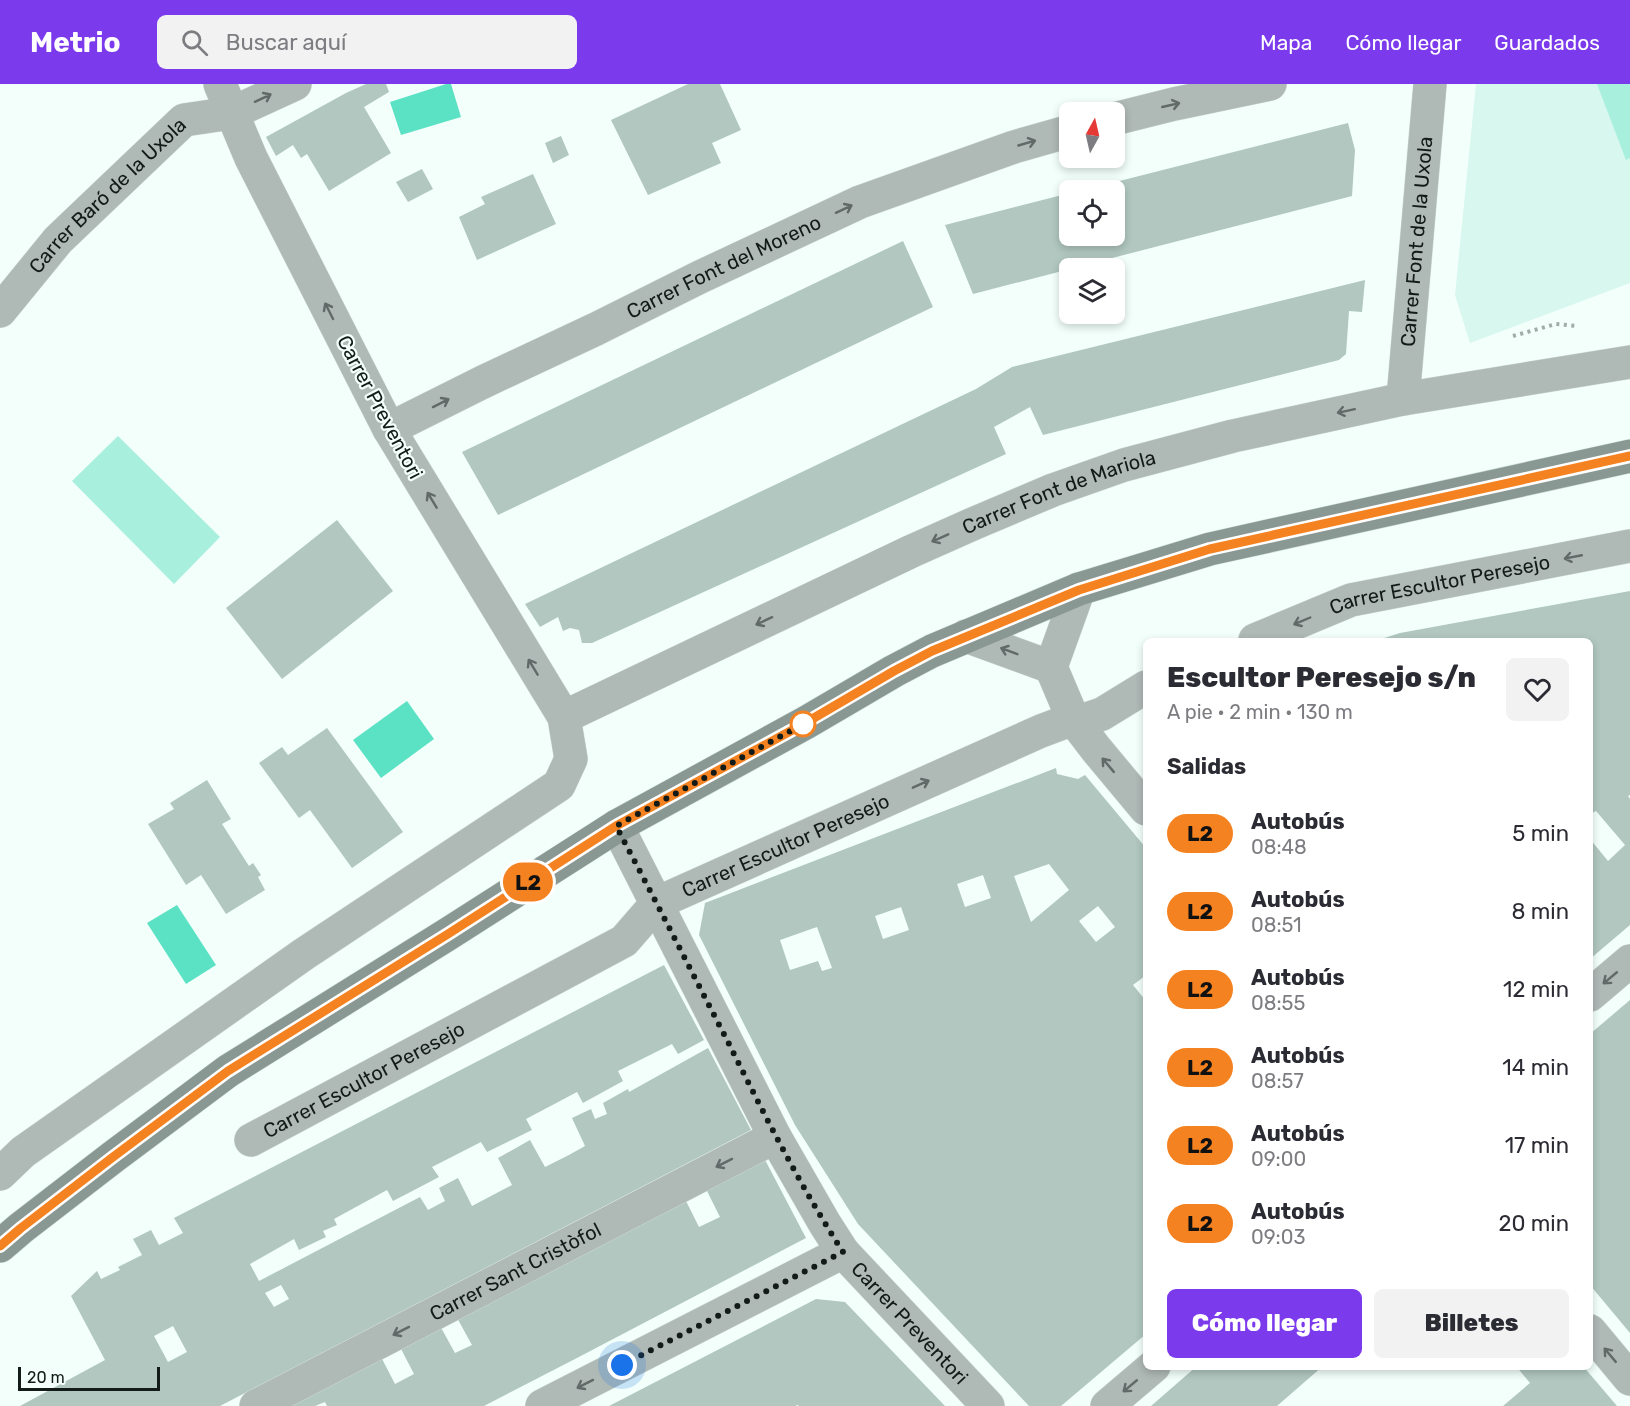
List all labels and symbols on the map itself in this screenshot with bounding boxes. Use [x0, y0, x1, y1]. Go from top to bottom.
one-way arrow [254, 92, 272, 104]
one-way arrow [1161, 99, 1181, 110]
north arrow [1059, 102, 1125, 168]
street label: Carrer Baró de la Uxola [24, 113, 191, 278]
street label: Carrer Font de la Uxola [1396, 135, 1437, 348]
one-way arrow [1017, 137, 1036, 148]
one-way arrow [835, 203, 853, 215]
street label: Carrer Font del Moreno [623, 210, 825, 324]
one-way arrow [323, 302, 334, 320]
street label: Carrer Preventori [332, 331, 428, 483]
one-way arrow [432, 397, 449, 409]
one-way arrow [1336, 406, 1355, 418]
street label: Carrer Font de Mariola [958, 445, 1158, 539]
one-way arrow [426, 492, 438, 509]
one-way arrow [932, 533, 950, 545]
street label: Carrer Escultor Peresejo [1326, 550, 1552, 620]
one-way arrow [1563, 552, 1583, 563]
one-way arrow [755, 616, 773, 628]
one-way arrow [1293, 616, 1312, 627]
one-way arrow [1000, 645, 1019, 656]
one-way arrow [527, 659, 539, 676]
unlabelled marker [790, 711, 816, 737]
one-way arrow [1102, 757, 1115, 773]
one-way arrow [912, 778, 930, 790]
street label: Carrer Escultor Peresejo [678, 788, 893, 902]
line badge: L2 [501, 862, 555, 902]
one-way arrow [1603, 971, 1618, 985]
street label: Carrer Escultor Peresejo [259, 1016, 469, 1143]
one-way arrow [715, 1158, 733, 1170]
street label: Carrer Sant Cristòfol [425, 1217, 605, 1326]
street label: Carrer Preventori [846, 1257, 973, 1389]
one-way arrow [393, 1325, 411, 1337]
one-way arrow [1603, 1348, 1617, 1363]
your location [607, 1350, 637, 1380]
scale bar [18, 1364, 160, 1392]
one-way arrow [577, 1378, 594, 1390]
one-way arrow [1123, 1379, 1138, 1393]

